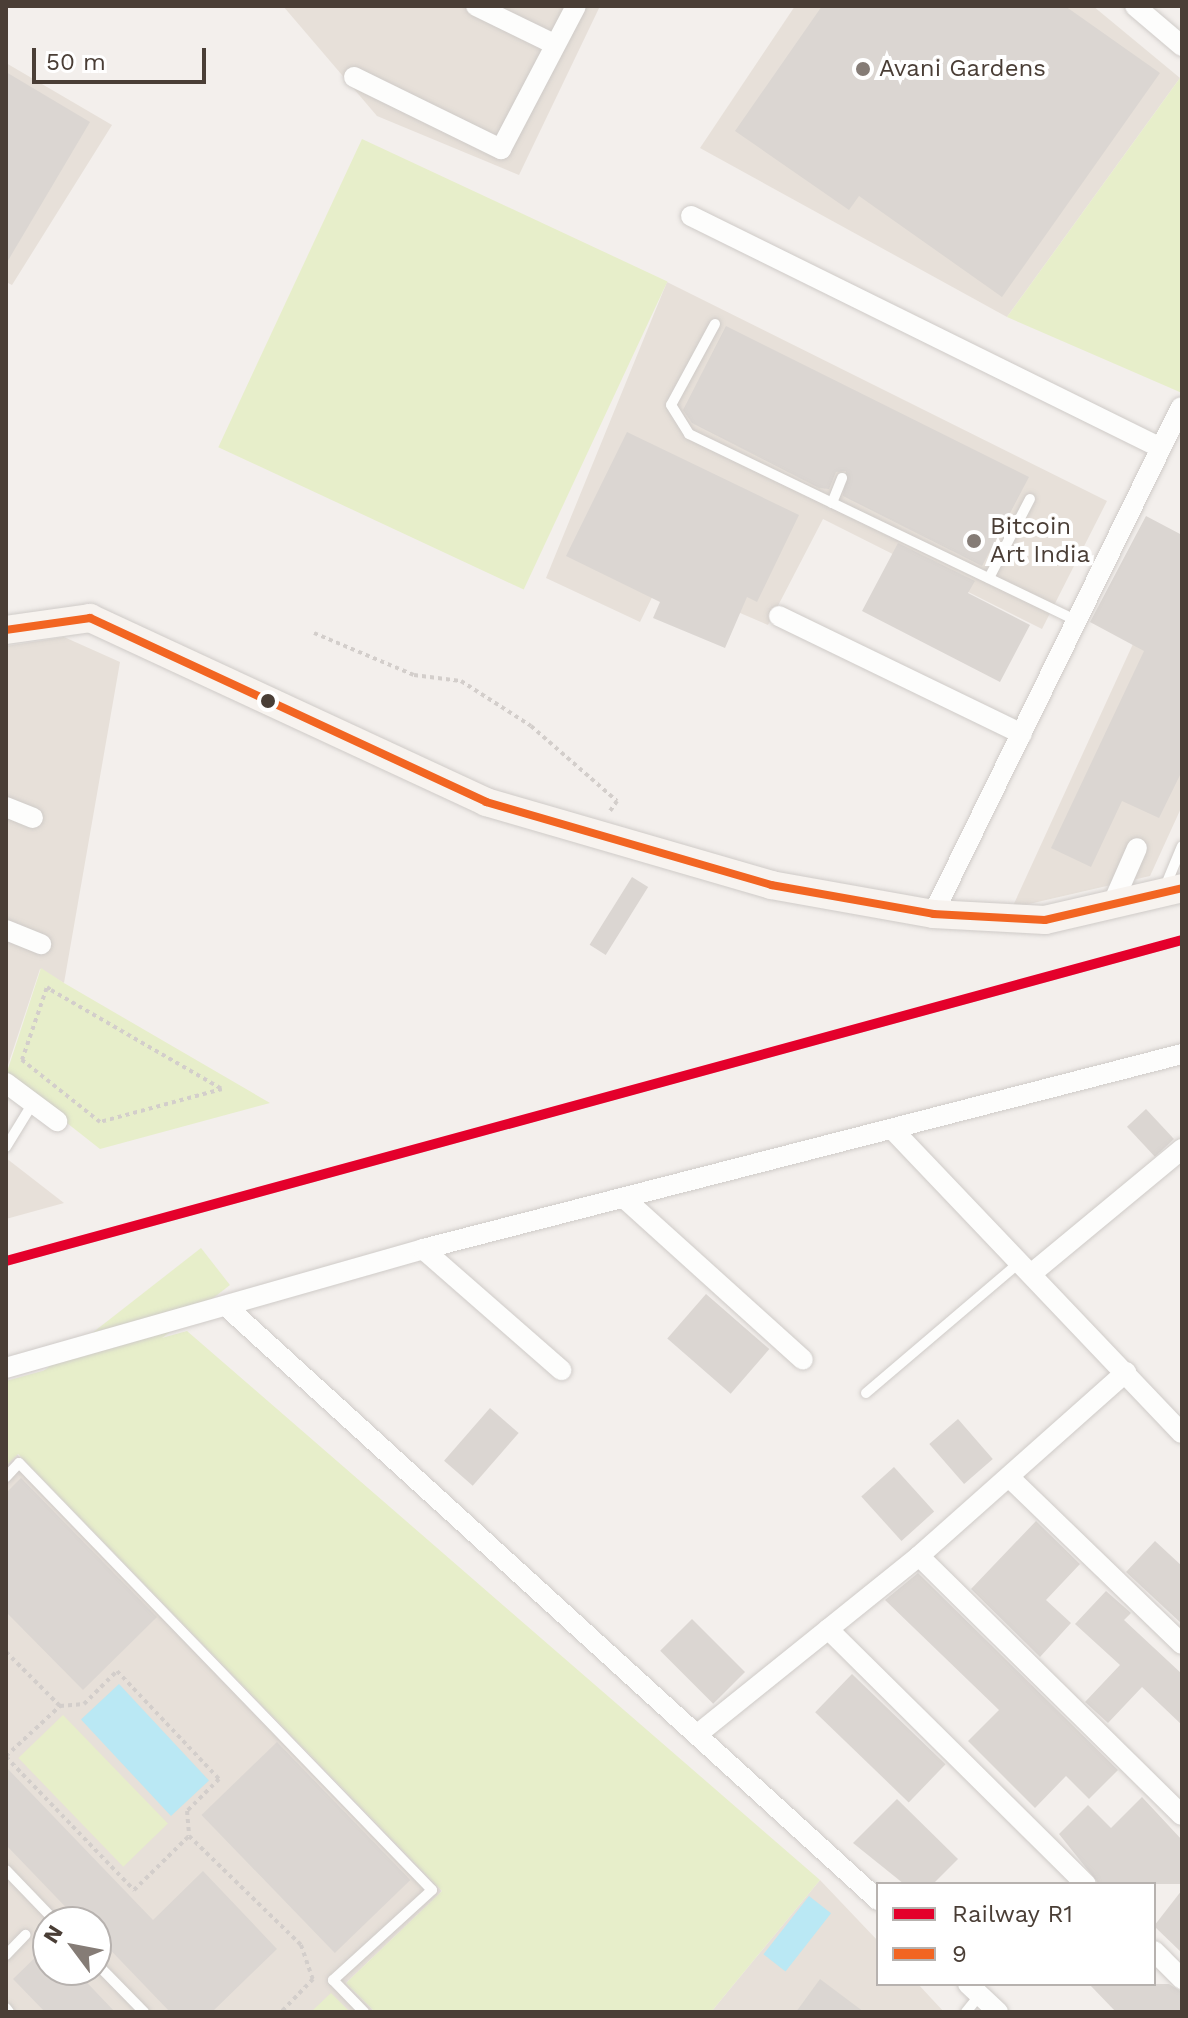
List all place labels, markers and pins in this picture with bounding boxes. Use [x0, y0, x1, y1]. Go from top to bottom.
place label: Avani Gardens [879, 55, 1046, 83]
marker: Avani Gardens [854, 60, 872, 78]
place label: Bitcoin Art India [990, 513, 1090, 569]
marker: Bitcoin Art India [965, 532, 983, 550]
unlabelled marker [260, 693, 276, 709]

